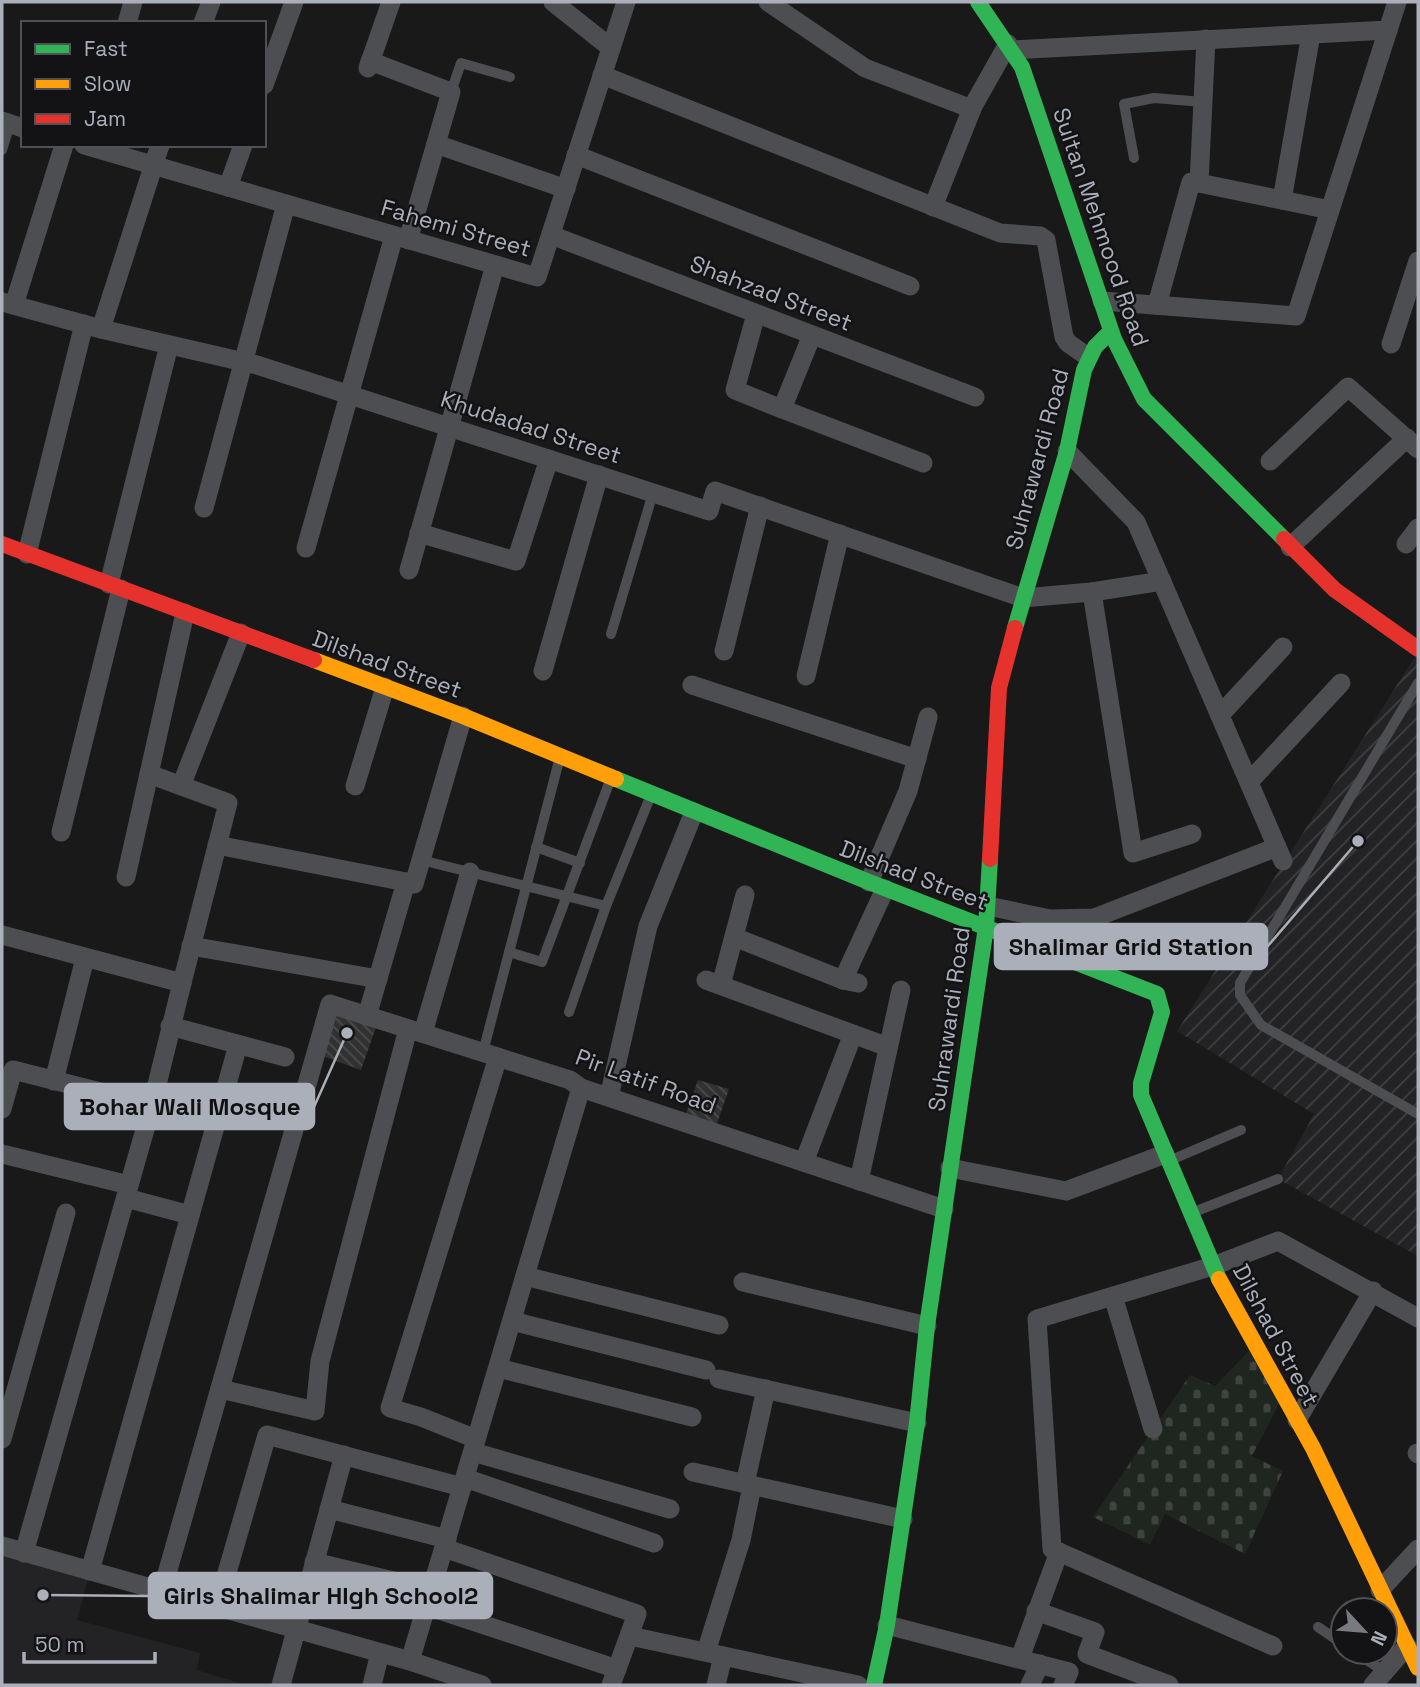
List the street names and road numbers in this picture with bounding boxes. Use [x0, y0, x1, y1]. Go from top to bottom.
street label: Sultan Mehmood Road [1046, 104, 1156, 350]
street label: Fahemi Street [377, 192, 535, 264]
street label: Shahzad Street [686, 248, 856, 338]
street label: Suhrawardi Road [998, 365, 1076, 553]
street label: Khudadad Street [437, 384, 625, 470]
street label: Dilshad Street [308, 623, 466, 705]
street label: Dilshad Street [835, 833, 993, 917]
street label: Suhrawardi Road [921, 925, 977, 1113]
street label: Pir Latif Road [571, 1042, 721, 1120]
street label: Dilshad Street [1226, 1259, 1326, 1411]

